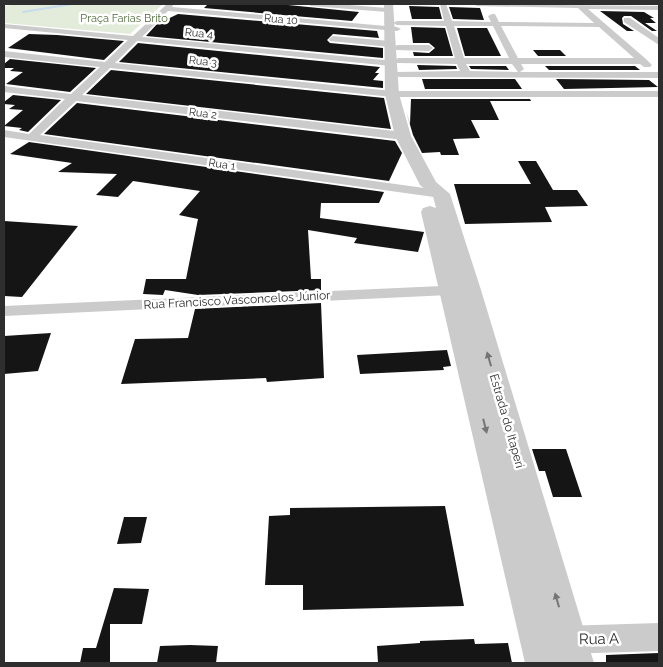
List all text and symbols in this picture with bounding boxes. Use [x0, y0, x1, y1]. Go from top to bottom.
park label: Praça Farias Brito [80, 12, 168, 25]
street label: Rua 10 [264, 12, 299, 27]
street label: Rua 4 [184, 26, 214, 41]
street label: Rua 3 [188, 54, 218, 69]
street label: Rua 2 [188, 105, 218, 122]
street label: Rua 1 [208, 156, 237, 173]
street label: Rua Francisco Vasconcelos Júnior [143, 288, 332, 312]
one-way arrow [485, 351, 493, 366]
street label: Estrada do Itaperi [487, 372, 527, 470]
one-way arrow [481, 419, 489, 434]
one-way arrow [553, 592, 561, 607]
street label: Rua A [579, 630, 619, 648]

